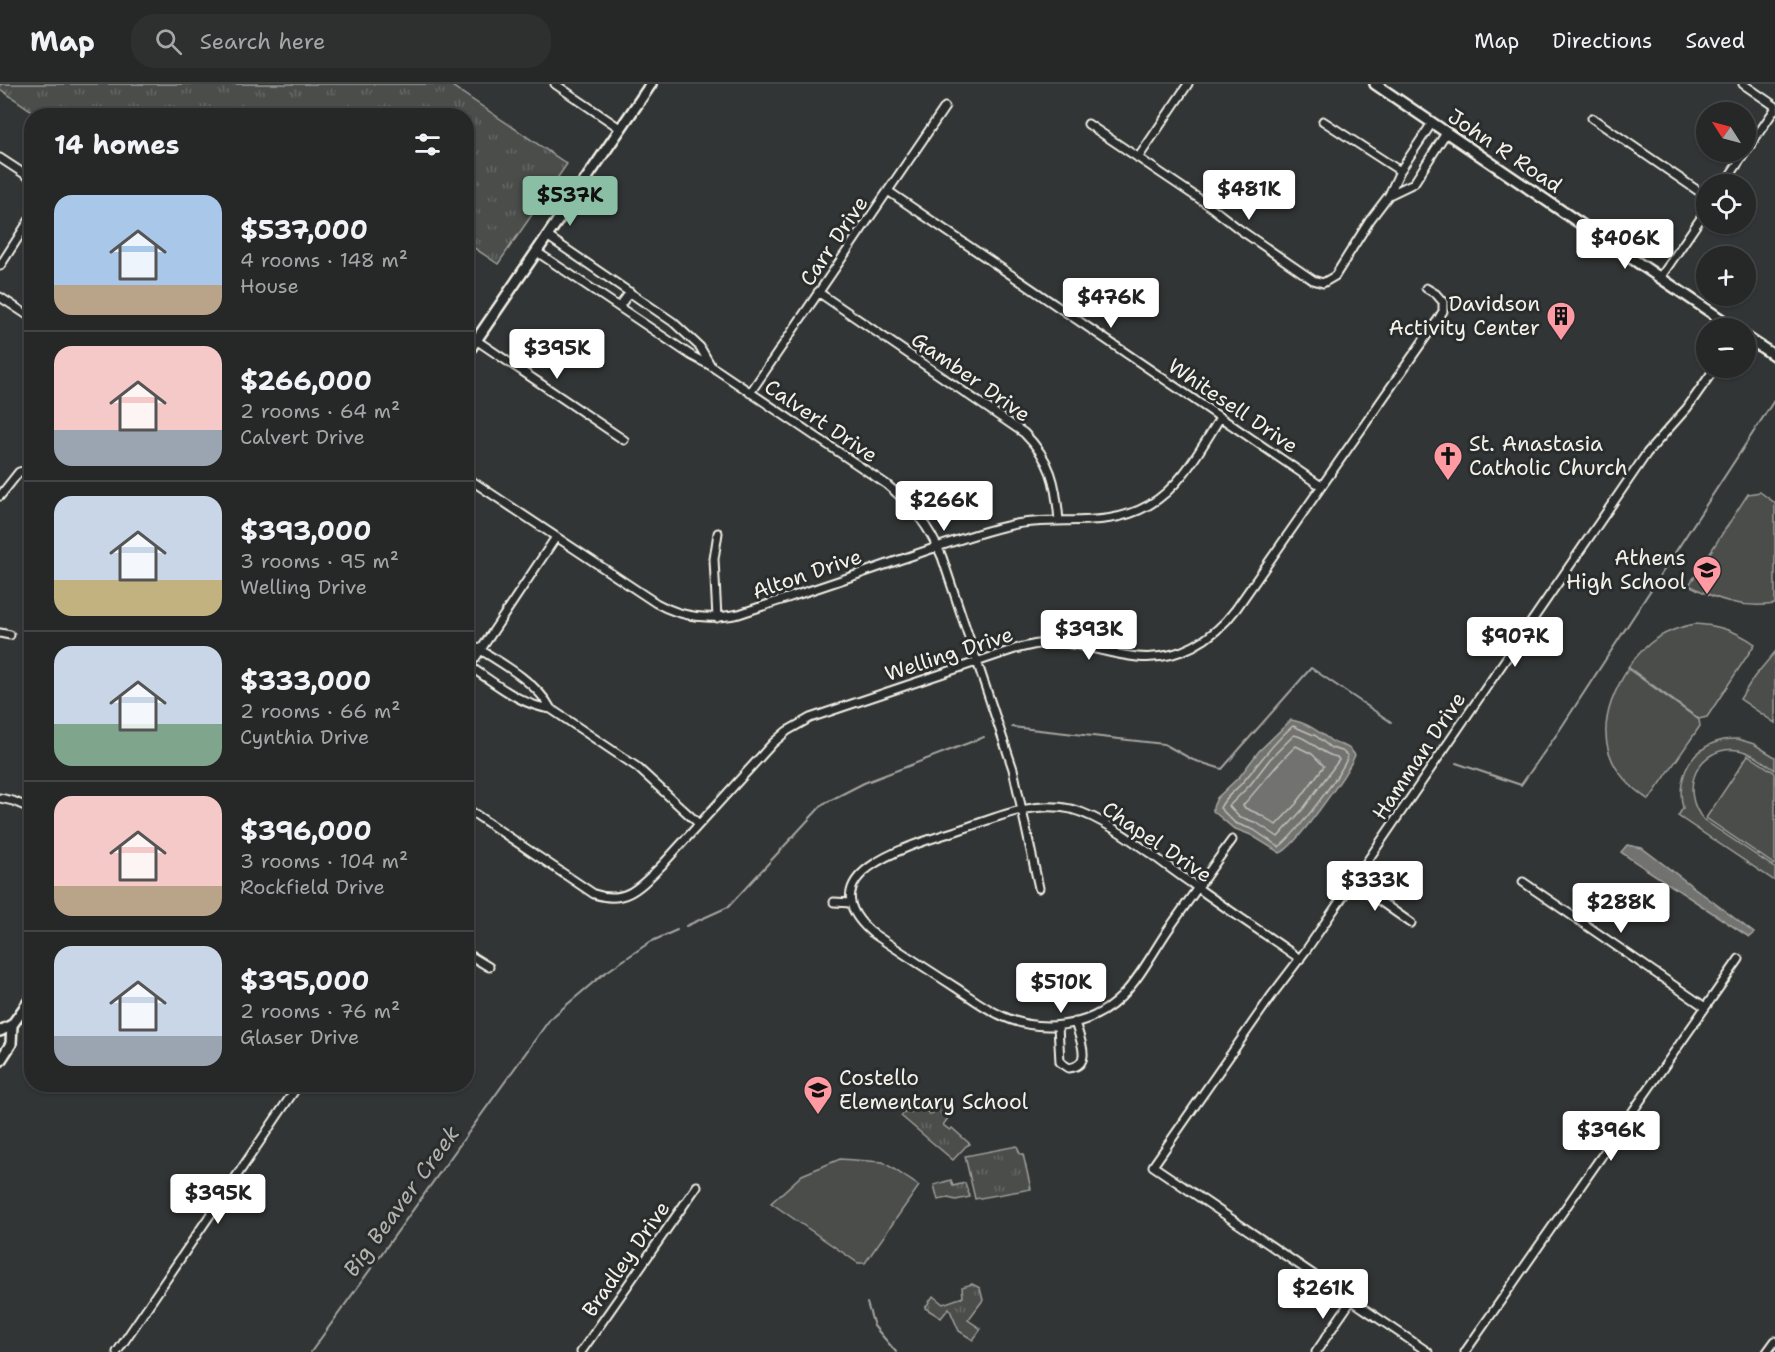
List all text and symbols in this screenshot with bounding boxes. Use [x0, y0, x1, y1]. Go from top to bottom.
search box [131, 14, 551, 68]
text: Map [30, 22, 95, 60]
icon: search [152, 25, 185, 58]
text: Search here [200, 27, 325, 56]
text: Map [1474, 27, 1519, 55]
text: Directions [1552, 27, 1652, 55]
text: Saved [1685, 27, 1745, 55]
street label: John R Road [1442, 102, 1568, 200]
north arrow [1696, 102, 1756, 162]
map controls [1696, 102, 1756, 378]
text: 14 homes [54, 127, 180, 162]
icon: filters [411, 128, 444, 161]
pin: $481K [1207, 170, 1291, 221]
button: locate [1696, 174, 1756, 234]
pin: $537K [528, 176, 612, 227]
text: $481K [1217, 176, 1281, 202]
text: $537K [537, 182, 603, 208]
street label: Carr Drive [794, 190, 874, 292]
text: $537,000 [240, 212, 368, 247]
icon: home [102, 219, 174, 291]
pin: $406K [1583, 219, 1667, 270]
text: $406K [1590, 225, 1660, 251]
button: + [1696, 246, 1756, 306]
text: 4 rooms · 148 m² [240, 247, 408, 273]
text: House [240, 273, 299, 299]
pin: $476K [1069, 278, 1153, 329]
text: $476K [1077, 284, 1145, 310]
place label: Davidson Activity Center [1388, 290, 1540, 342]
building icon: Davidson Activity Center [1545, 300, 1577, 342]
button: − [1696, 318, 1756, 378]
street label: Gamber Drive [906, 326, 1036, 428]
pin: $395K [515, 329, 599, 380]
text: $395K [523, 335, 591, 361]
street label: Whitesell Drive [1162, 352, 1304, 460]
text: $266,000 [240, 363, 372, 398]
icon: home [102, 370, 174, 442]
street label: Calvert Drive [759, 373, 883, 469]
text: 2 rooms · 64 m² [240, 398, 400, 424]
text: Calvert Drive [240, 424, 365, 450]
place label: St. Anastasia Catholic Church [1469, 430, 1628, 482]
church icon: St. Anastasia Catholic Church [1432, 440, 1464, 482]
pin: $266K [902, 481, 986, 532]
text: $266K [910, 487, 978, 513]
text: $393,000 [240, 513, 371, 548]
icon: home [102, 520, 174, 592]
street label: Alton Drive [749, 542, 865, 606]
place label: Athens High School [1566, 544, 1687, 596]
text: 3 rooms · 95 m² [240, 548, 399, 574]
school or university icon: Athens High School [1691, 554, 1723, 596]
text: Welling Drive [240, 574, 367, 600]
pin: $393K [1047, 610, 1131, 661]
text: $393K [1055, 616, 1123, 642]
pin: $907K [1473, 617, 1557, 668]
street label: Welling Drive [881, 620, 1017, 688]
text: $907K [1481, 623, 1549, 649]
text: $333,000 [240, 663, 371, 698]
icon: home [102, 670, 174, 742]
street label: Hamman Drive [1366, 686, 1472, 826]
text: 2 rooms · 66 m² [240, 698, 401, 724]
text: Cynthia Drive [240, 724, 369, 750]
street label: Chapel Drive [1097, 795, 1217, 889]
text: $396,000 [240, 813, 372, 848]
icon: home [102, 820, 174, 892]
text: 3 rooms · 104 m² [240, 848, 408, 874]
pin: $333K [1333, 861, 1417, 912]
text: $333K [1341, 867, 1409, 893]
text: Rockfield Drive [240, 874, 385, 900]
pin: $288K [1579, 883, 1663, 934]
text: $288K [1587, 889, 1655, 915]
text: $395,000 [240, 963, 370, 998]
pin: $510K [1019, 963, 1103, 1014]
text: $510K [1030, 969, 1092, 995]
icon: home [102, 970, 174, 1042]
text: 2 rooms · 76 m² [240, 998, 400, 1024]
text: Glaser Drive [240, 1024, 359, 1050]
place label: Costello Elementary School [839, 1064, 1029, 1116]
school or university icon: Costello Elementary School [802, 1074, 834, 1116]
pin: $396K [1569, 1111, 1653, 1162]
text: $396K [1577, 1117, 1645, 1143]
water label: Big Beaver Creek [337, 1120, 466, 1283]
pin: $395K [176, 1174, 260, 1225]
text: $395K [184, 1180, 252, 1206]
street label: Bradley Drive [576, 1195, 676, 1323]
pin: $261K [1281, 1269, 1365, 1320]
text: $261K [1292, 1275, 1354, 1301]

